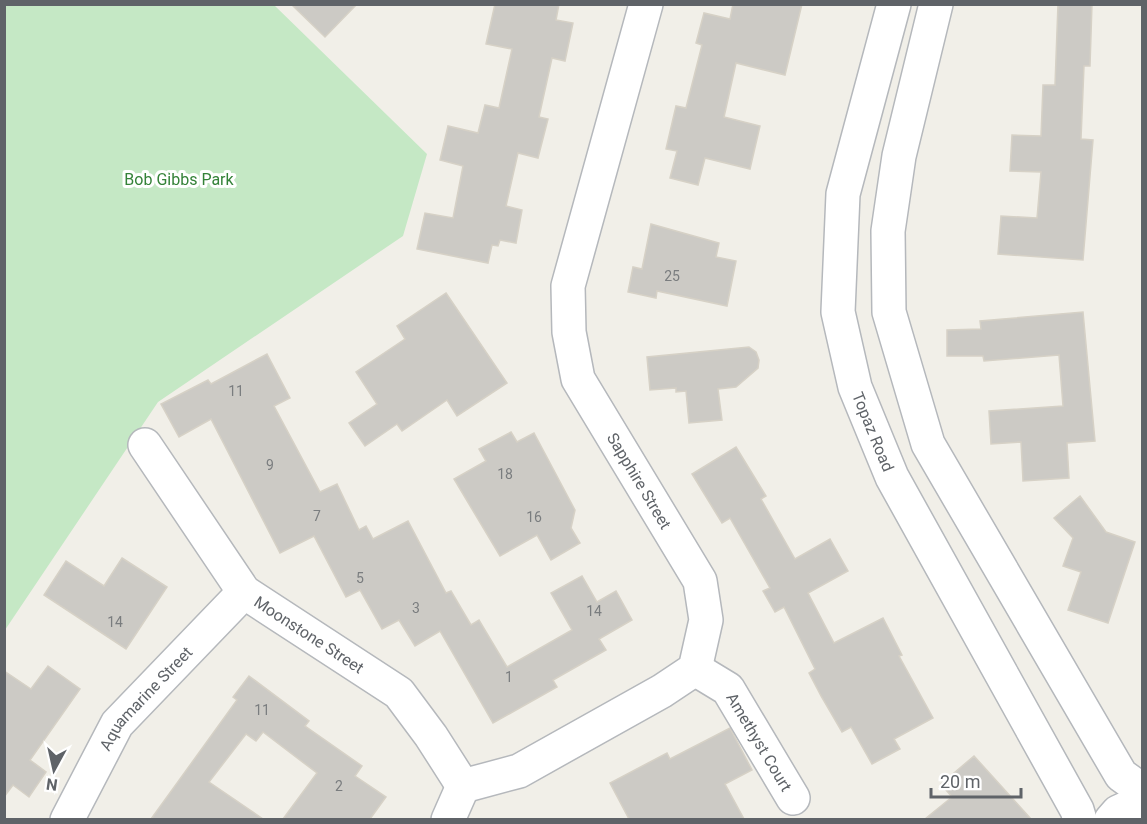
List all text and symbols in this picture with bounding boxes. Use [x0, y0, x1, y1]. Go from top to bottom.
park label: Bob Gibbs Park [124, 170, 235, 189]
house number: 25 [664, 268, 680, 284]
house number: 11 [228, 383, 244, 399]
street label: Topaz Road [849, 389, 898, 474]
street label: Sapphire Street [603, 429, 675, 533]
house number: 9 [266, 457, 274, 473]
house number: 18 [497, 466, 513, 482]
house number: 7 [313, 508, 321, 524]
house number: 16 [526, 509, 542, 525]
house number: 5 [356, 570, 364, 586]
street label: Moonstone Street [251, 592, 368, 677]
house number: 3 [412, 600, 420, 616]
house number: 14 [586, 603, 602, 619]
house number: 14 [107, 614, 123, 630]
street label: Aquamarine Street [95, 642, 196, 754]
house number: 1 [505, 669, 513, 685]
street label: Amethyst Court [723, 689, 796, 794]
house number: 11 [254, 702, 270, 718]
north arrow [24, 740, 84, 800]
scale bar [931, 761, 1021, 799]
text: 20 m [940, 771, 980, 792]
text: N [45, 774, 59, 795]
house number: 2 [335, 778, 343, 794]

